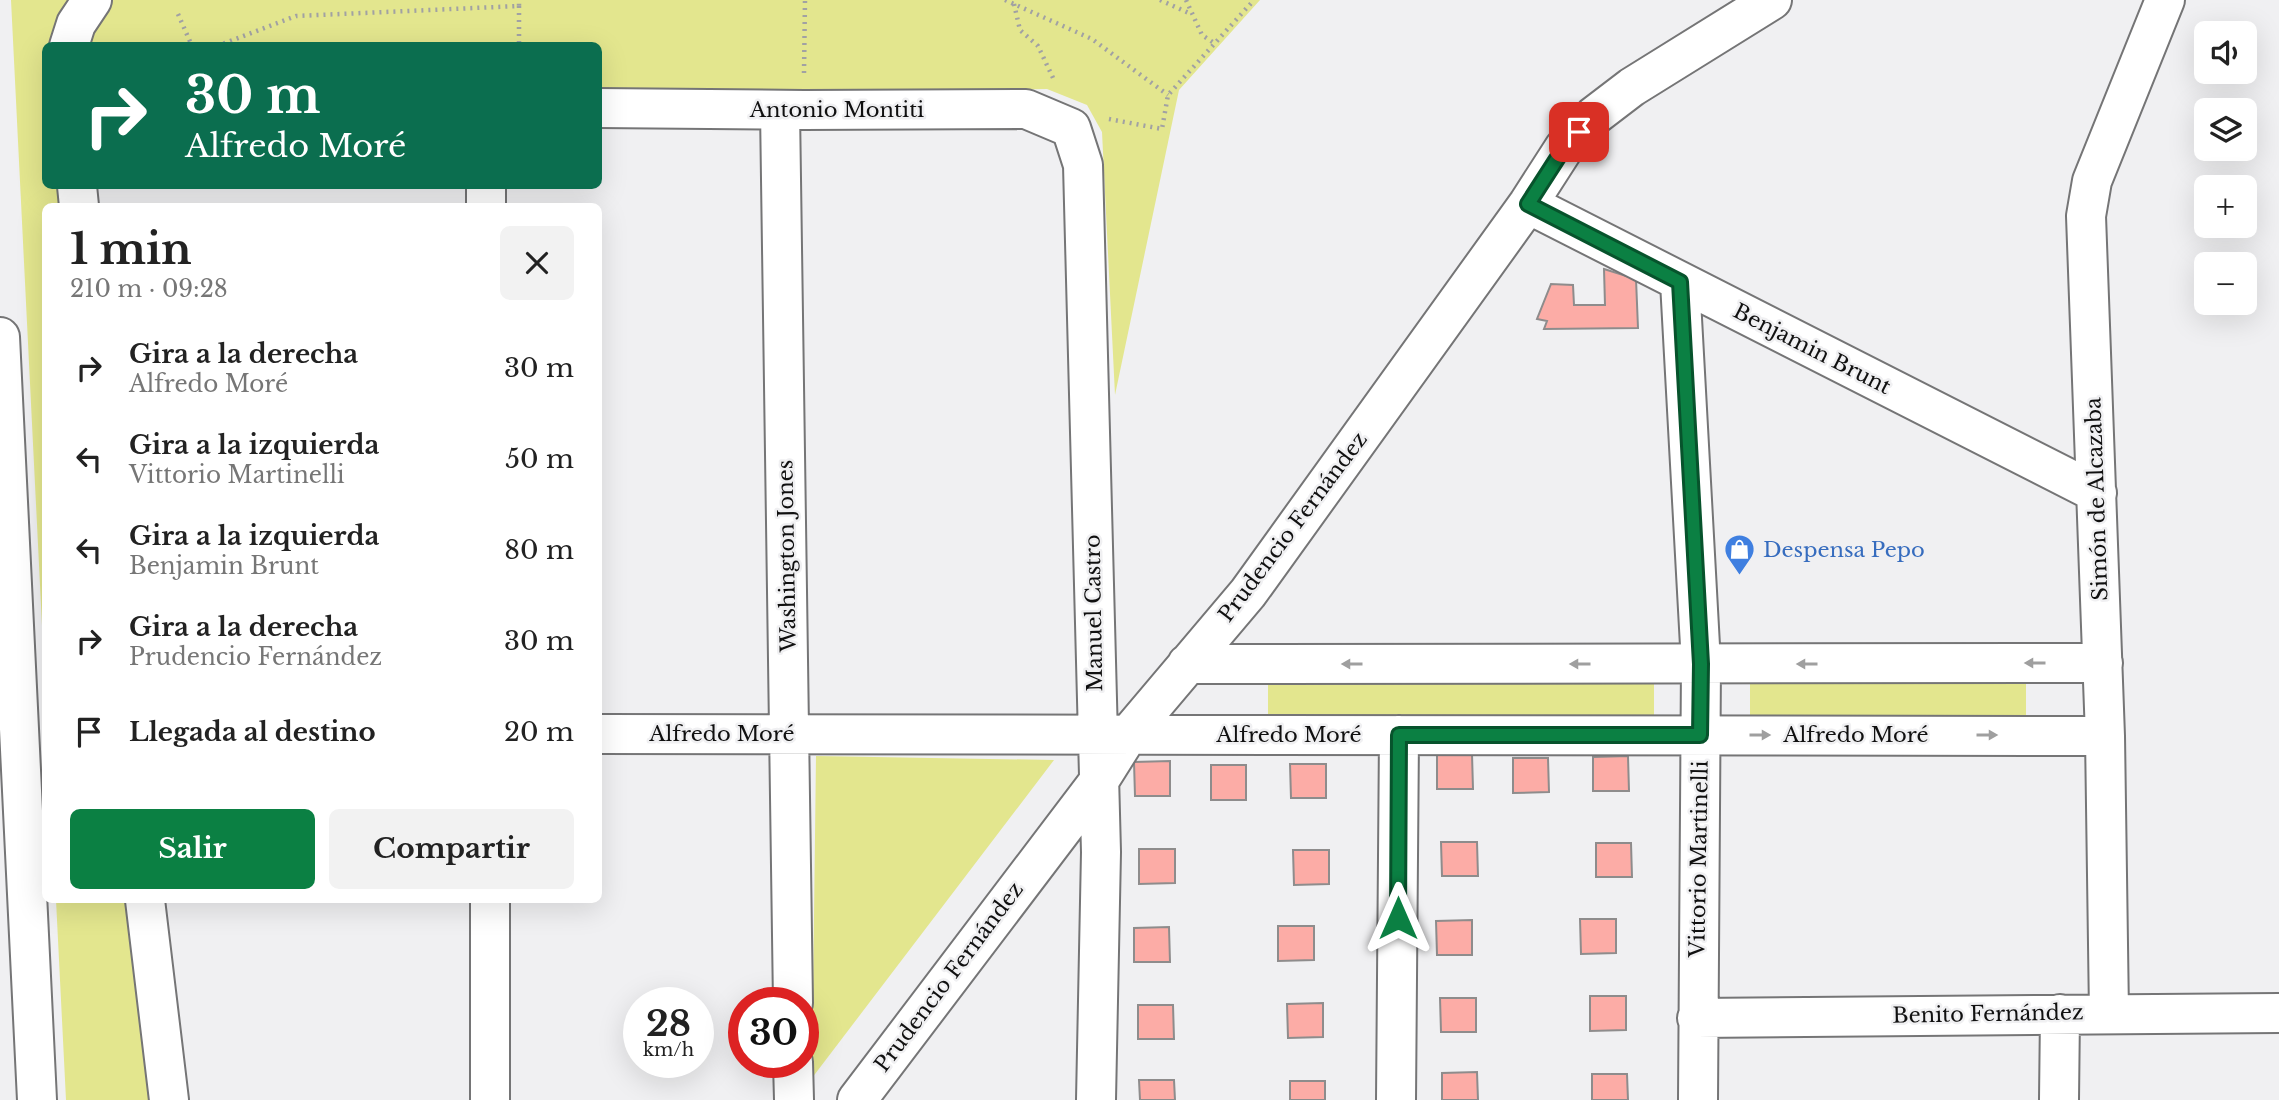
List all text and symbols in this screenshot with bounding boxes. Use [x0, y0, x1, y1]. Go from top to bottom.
map controls [2194, 21, 2257, 315]
button: sound [2194, 21, 2257, 84]
text: 30 m [185, 65, 320, 126]
icon: right [70, 70, 161, 161]
street label: Antonio Montiti [749, 97, 924, 123]
button: layers [2194, 98, 2257, 161]
pin [1549, 102, 1609, 162]
icon: arrive [1560, 113, 1598, 151]
text: Alfredo Moré [185, 126, 406, 166]
button: + [2194, 175, 2257, 238]
text: 1 min [70, 223, 192, 275]
button: close [500, 226, 574, 300]
button: − [2194, 252, 2257, 315]
text: 210 m · 09:28 [70, 275, 228, 303]
street label: Benjamin Brunt [1729, 298, 1895, 400]
text: Gira a la derecha [129, 338, 358, 370]
icon: right [70, 349, 108, 387]
text: 30 m [504, 352, 574, 384]
text: Alfredo Moré [129, 370, 288, 398]
street label: Simón de Alcazaba [2080, 397, 2114, 601]
street label: Prudencio Fernández [1213, 427, 1373, 627]
text: Gira a la izquierda [129, 429, 379, 461]
icon: left [70, 440, 108, 478]
text: 50 m [505, 443, 574, 475]
street label: Washington Jones [772, 460, 802, 653]
text: Vittorio Martinelli [129, 461, 345, 489]
text: Gira a la izquierda [129, 520, 379, 552]
icon: left [70, 531, 108, 569]
shop icon: Despensa Pepo [1723, 533, 1757, 577]
text: 80 m [504, 534, 574, 566]
street label: Manuel Castro [1080, 534, 1108, 692]
place label: Despensa Pepo [1763, 537, 1925, 563]
text: Benjamin Brunt [129, 552, 319, 580]
text: Gira a la derecha [129, 611, 358, 643]
icon: right [70, 622, 108, 660]
text: 30 m [504, 625, 574, 657]
text: Prudencio Fernández [129, 643, 382, 671]
one-way arrow [1341, 658, 1363, 670]
one-way arrow [1569, 658, 1591, 670]
one-way arrow [1796, 658, 1818, 670]
one-way arrow [2024, 658, 2046, 669]
icon: arrive [70, 713, 108, 751]
text: Llegada al destino [129, 716, 376, 748]
text: 20 m [504, 716, 574, 748]
street label: Alfredo Moré [648, 721, 795, 747]
street label: Alfredo Moré [1215, 722, 1362, 748]
street label: Alfredo Moré [1782, 722, 1929, 748]
one-way arrow [1749, 729, 1771, 741]
one-way arrow [1977, 729, 1999, 741]
street label: Vittorio Martinelli [1684, 760, 1714, 959]
button: Salir [70, 809, 315, 889]
button: Compartir [329, 809, 574, 889]
street label: Prudencio Fernández [869, 877, 1029, 1077]
position arrow [1361, 881, 1435, 955]
speed limit sign: 30 [728, 987, 819, 1078]
street label: Benito Fernández [1892, 999, 2084, 1029]
text: 28 [646, 1002, 691, 1045]
text: km/h [643, 1039, 694, 1061]

